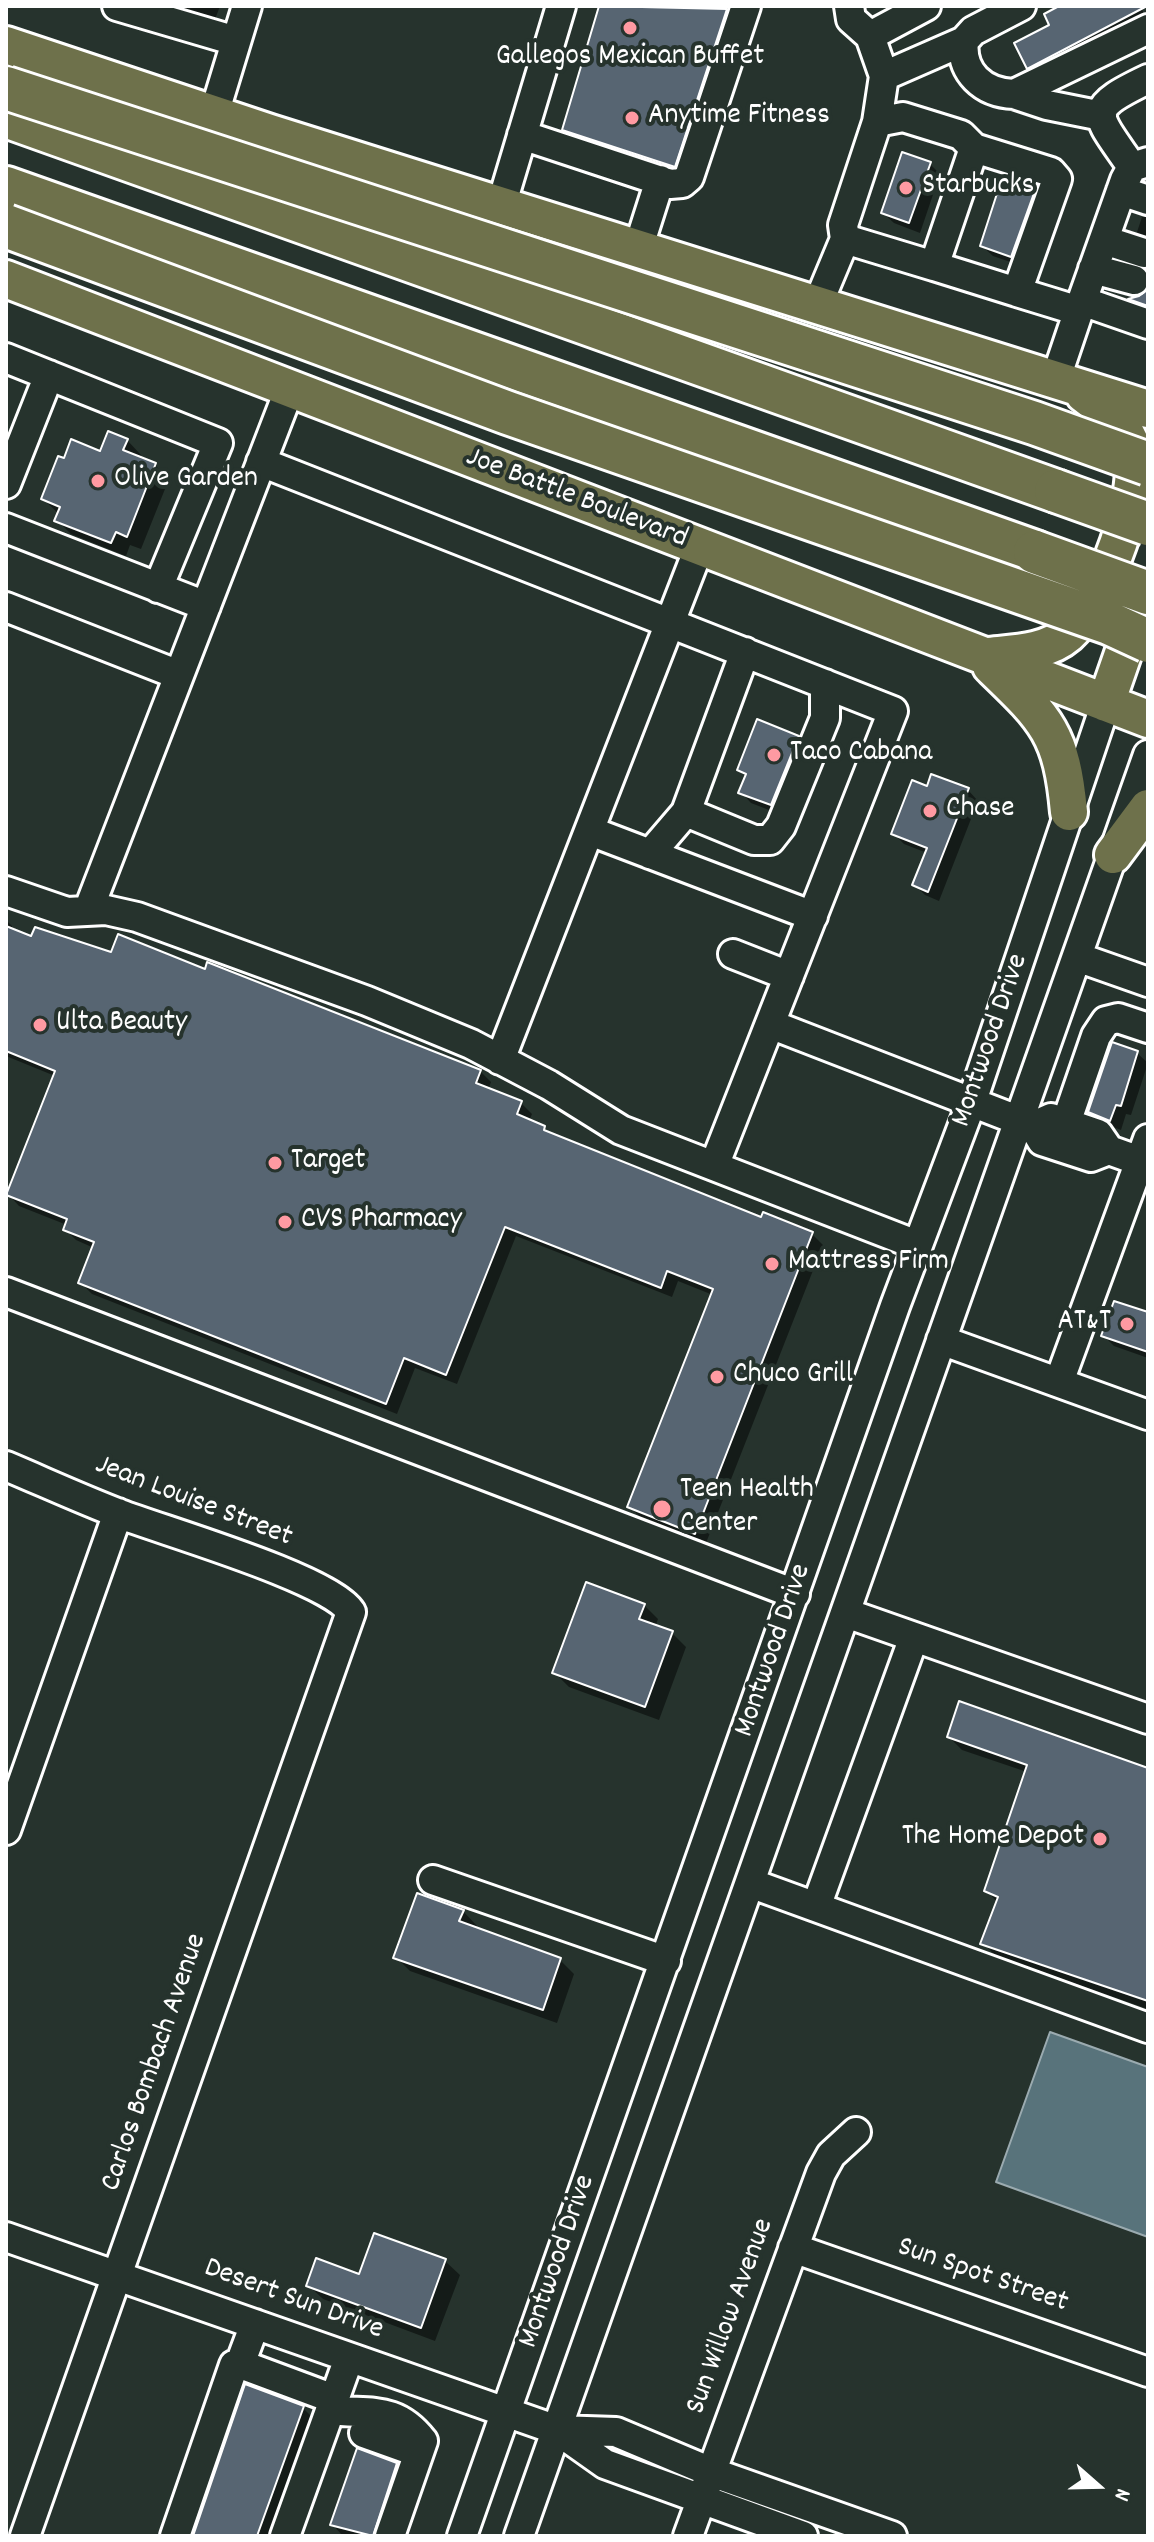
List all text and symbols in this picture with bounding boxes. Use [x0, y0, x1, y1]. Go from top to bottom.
marker: Gallegos Mexican Buffet [621, 19, 639, 37]
place label: Gallegos Mexican Buffet [496, 41, 764, 77]
place label: Anytime Fitness [648, 100, 830, 136]
marker: Anytime Fitness [623, 109, 641, 127]
place label: Starbucks [922, 170, 1034, 206]
marker: Starbucks [897, 179, 915, 197]
street label: Joe Battle Boulevard [460, 441, 692, 559]
place label: Olive Garden [114, 463, 258, 499]
marker: Olive Garden [89, 472, 107, 490]
place label: Taco Cabana [790, 737, 932, 773]
marker: Taco Cabana [765, 746, 783, 764]
place label: Chase [946, 793, 1014, 829]
marker: Chase [921, 802, 939, 820]
street label: Montwood Drive [946, 950, 1038, 1132]
place label: Ulta Beauty [56, 1007, 187, 1043]
marker: Ulta Beauty [31, 1016, 49, 1034]
place label: Target [291, 1145, 366, 1181]
marker: Target [266, 1154, 284, 1172]
place label: CVS Pharmacy [301, 1204, 462, 1240]
marker: CVS Pharmacy [276, 1213, 294, 1231]
place label: Mattress Firm [788, 1246, 949, 1282]
marker: Mattress Firm [763, 1255, 781, 1273]
place label: AT&T [1057, 1306, 1111, 1342]
marker: AT&T [1118, 1315, 1136, 1333]
place label: Chuco Grill [733, 1359, 853, 1395]
marker: Chuco Grill [708, 1368, 726, 1386]
street label: Jean Louise Street [89, 1449, 297, 1557]
place label: Teen Health Center [680, 1474, 814, 1544]
marker: Teen Health Center [651, 1498, 673, 1520]
street label: Montwood Drive [729, 1560, 821, 1742]
place label: The Home Depot [902, 1821, 1084, 1857]
marker: The Home Depot [1091, 1830, 1109, 1848]
street label: Carlos Bombach Avenue [95, 1929, 217, 2197]
street label: Montwood Drive [513, 2171, 605, 2353]
street label: Sun Willow Avenue [680, 2214, 784, 2420]
street label: Sun Spot Street [892, 2231, 1072, 2323]
street label: Desert Sun Drive [198, 2252, 388, 2350]
north arrow [1058, 2446, 1138, 2526]
text: N [1105, 2484, 1137, 2505]

